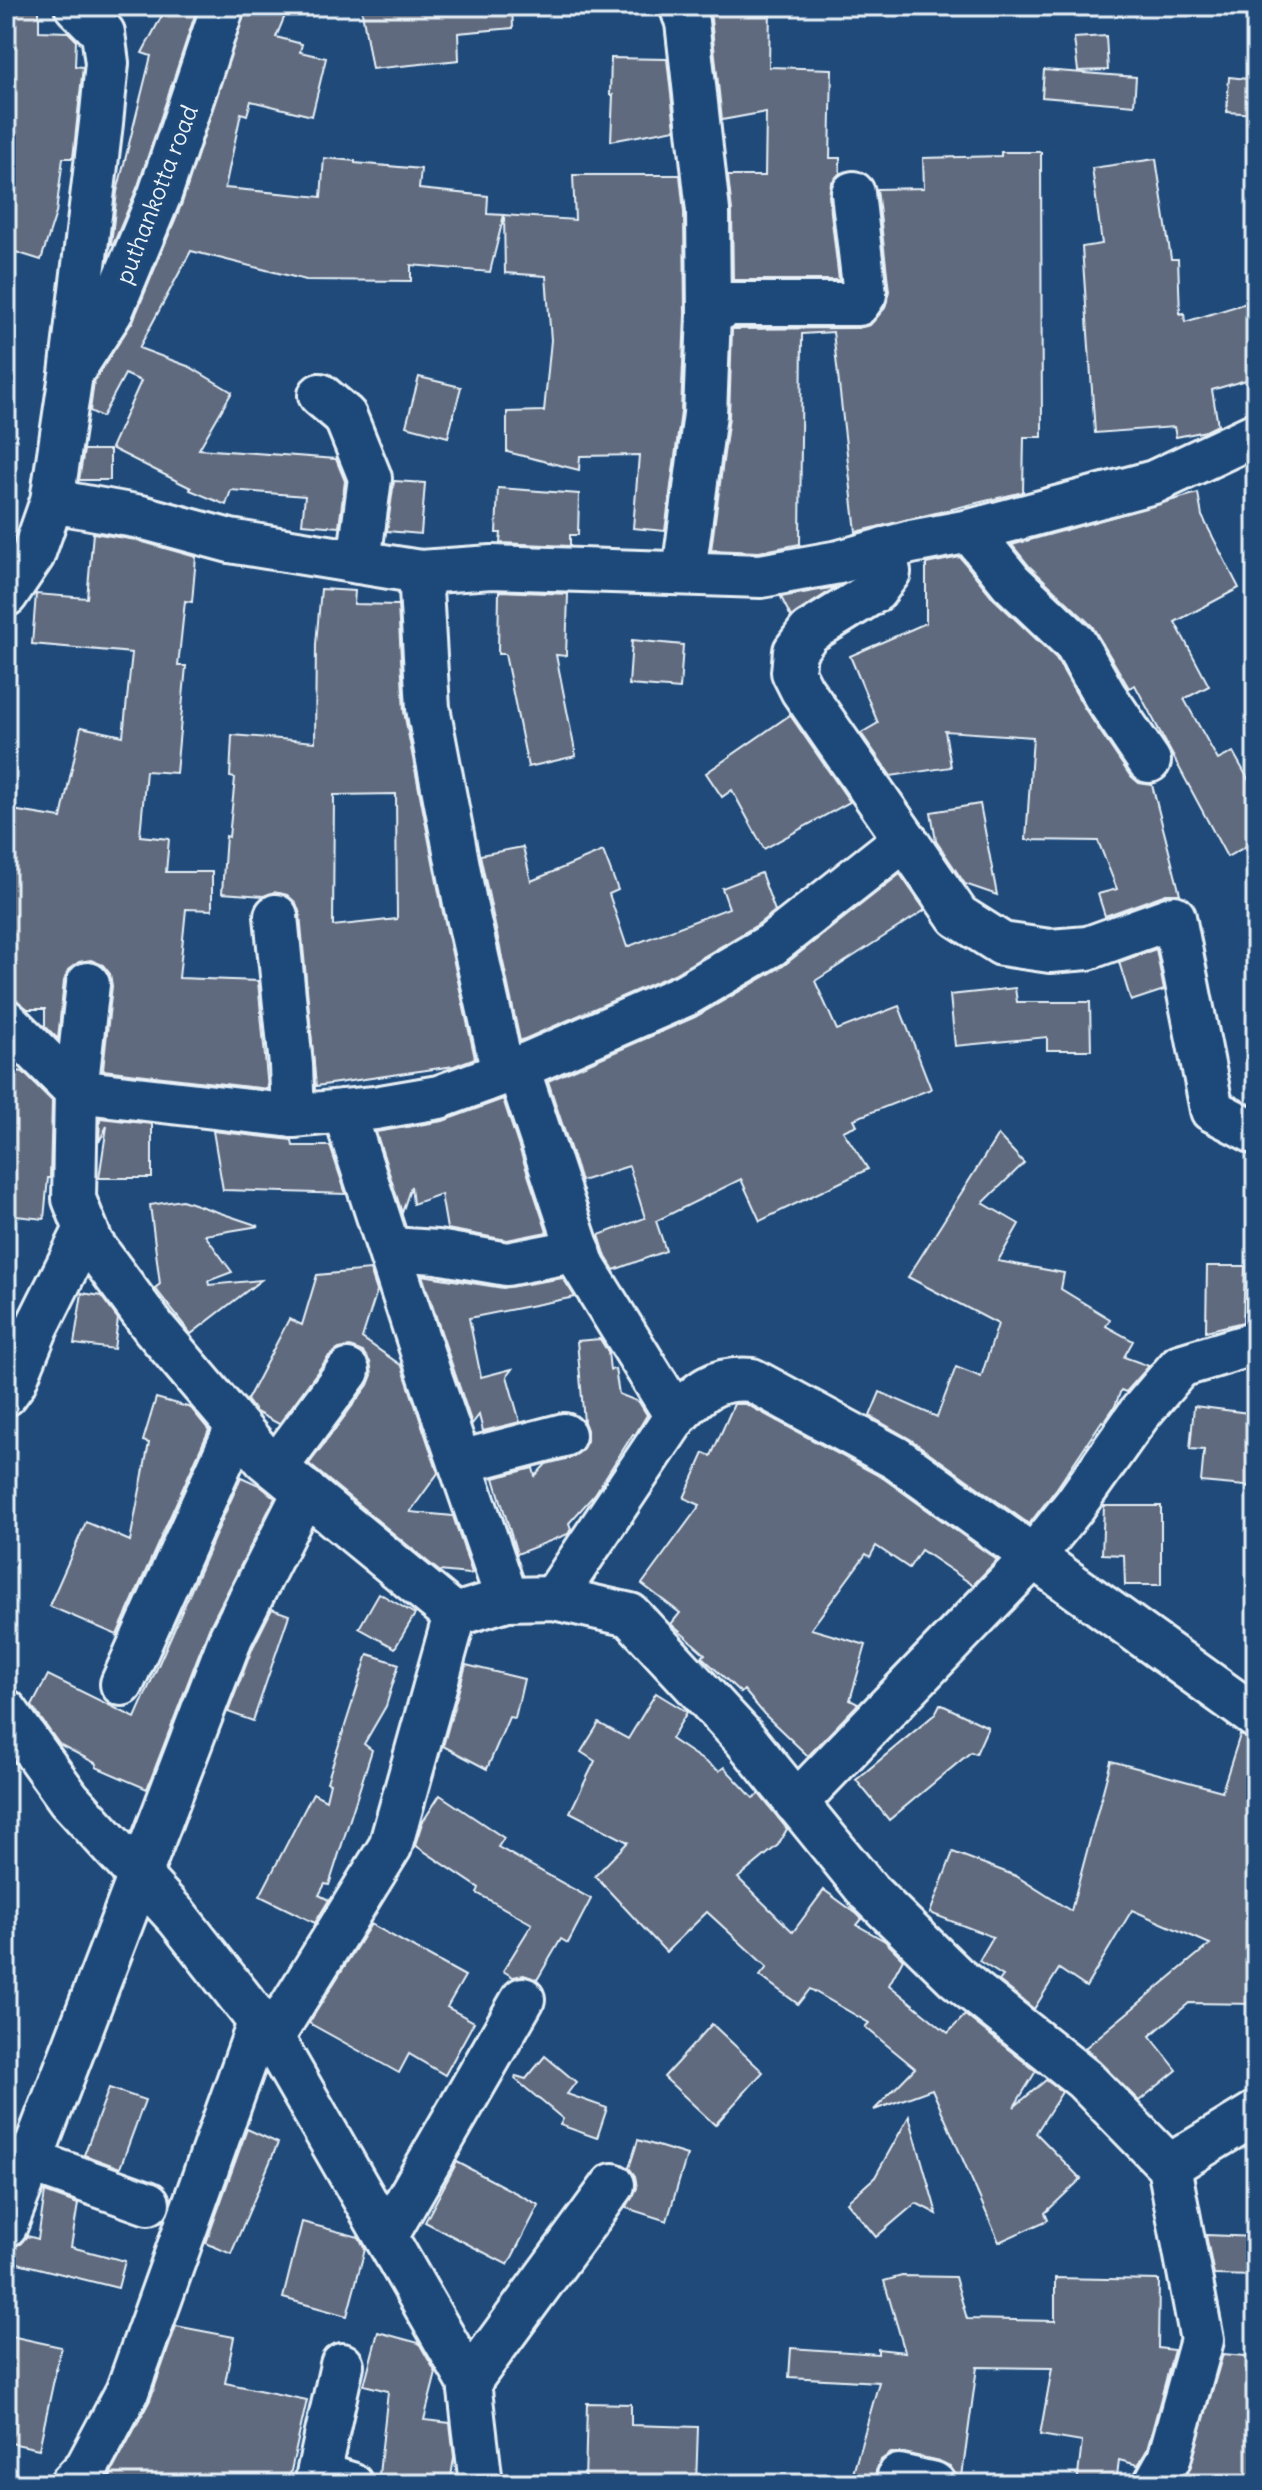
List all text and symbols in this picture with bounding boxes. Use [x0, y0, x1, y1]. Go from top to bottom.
street label: puthankotta road [108, 100, 204, 288]

